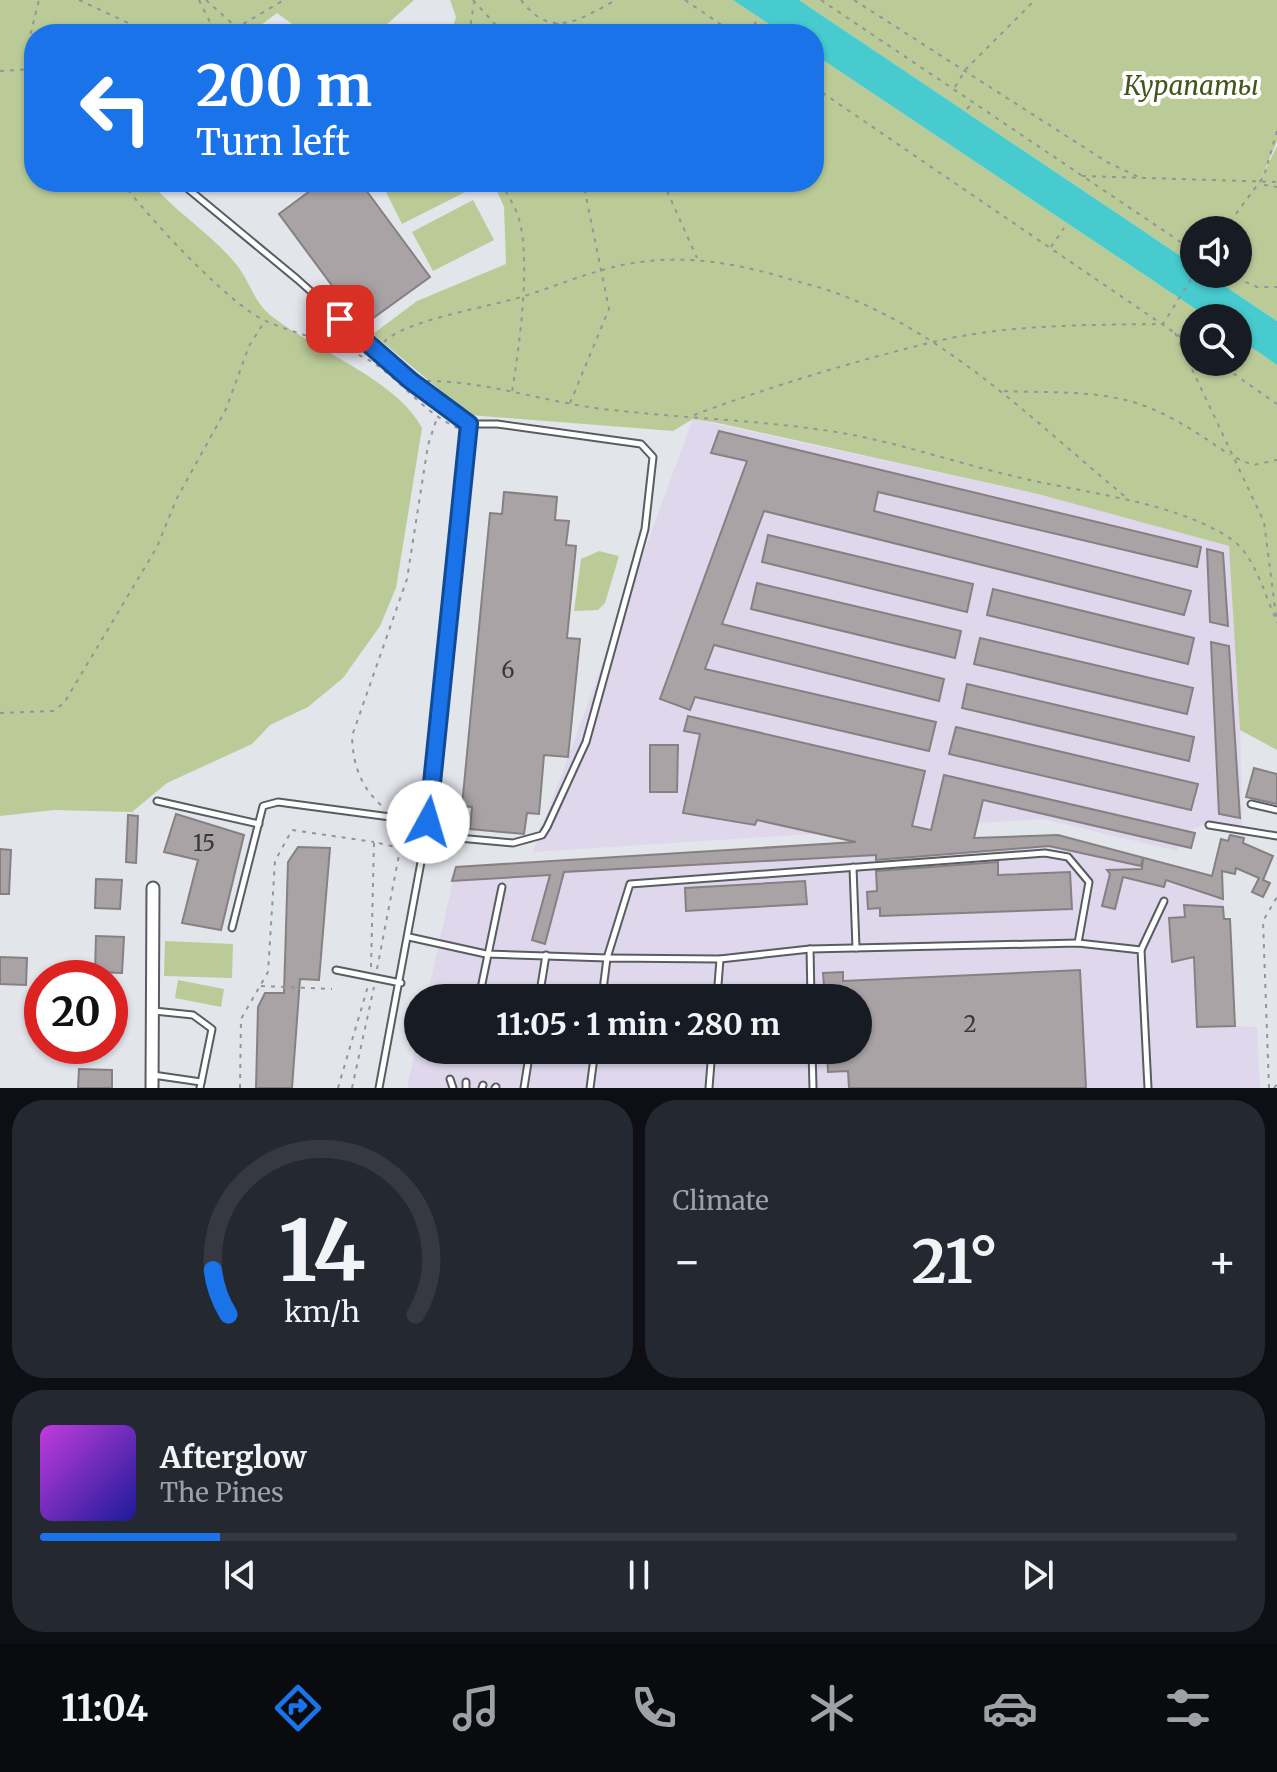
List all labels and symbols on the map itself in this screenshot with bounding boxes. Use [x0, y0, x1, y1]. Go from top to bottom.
park label: Курапаты [1123, 69, 1259, 102]
pin [306, 285, 374, 353]
house number: 6 [501, 656, 515, 684]
position arrow [386, 780, 470, 864]
house number: 15 [193, 829, 215, 857]
speed limit sign: 20 [24, 960, 128, 1064]
house number: 2 [963, 1010, 977, 1038]

